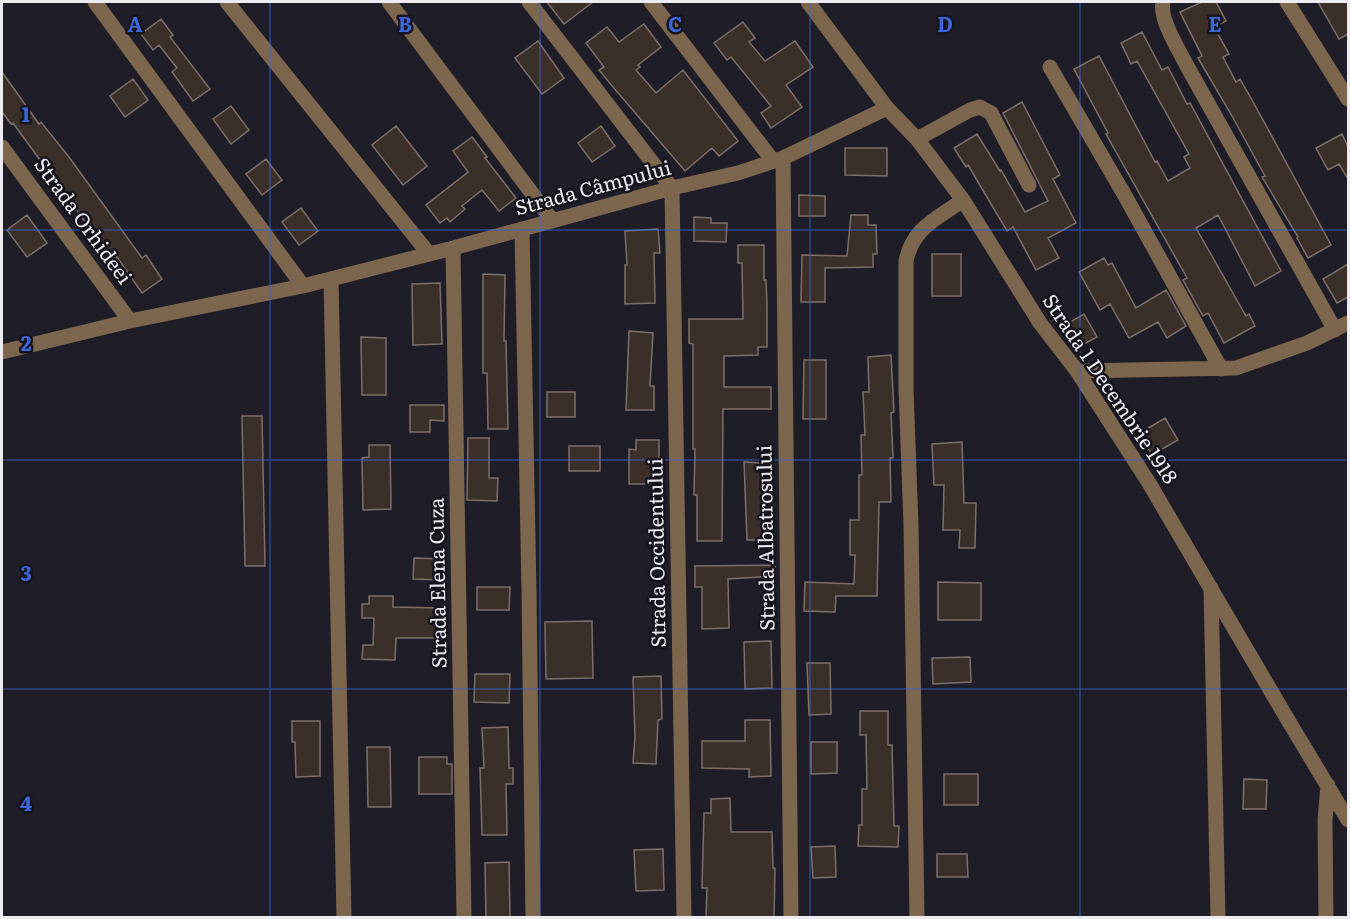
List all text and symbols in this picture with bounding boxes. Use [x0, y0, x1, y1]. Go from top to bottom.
text: A [127, 8, 143, 38]
text: B [398, 8, 412, 38]
text: C [668, 8, 682, 38]
text: D [937, 8, 953, 38]
text: E [1208, 8, 1222, 38]
text: 1 [22, 98, 30, 128]
street label: Strada Orhideei [28, 150, 141, 290]
street label: Strada Câmpului [511, 151, 674, 221]
street label: Strada 1 Decembrie 1918 [1037, 287, 1187, 489]
text: 2 [21, 327, 32, 357]
street label: Strada Albatrosului [747, 444, 781, 631]
street label: Strada Occidentului [638, 458, 672, 648]
street label: Strada Elena Cuza [420, 497, 452, 669]
text: 3 [20, 557, 32, 587]
text: 4 [20, 787, 32, 817]

